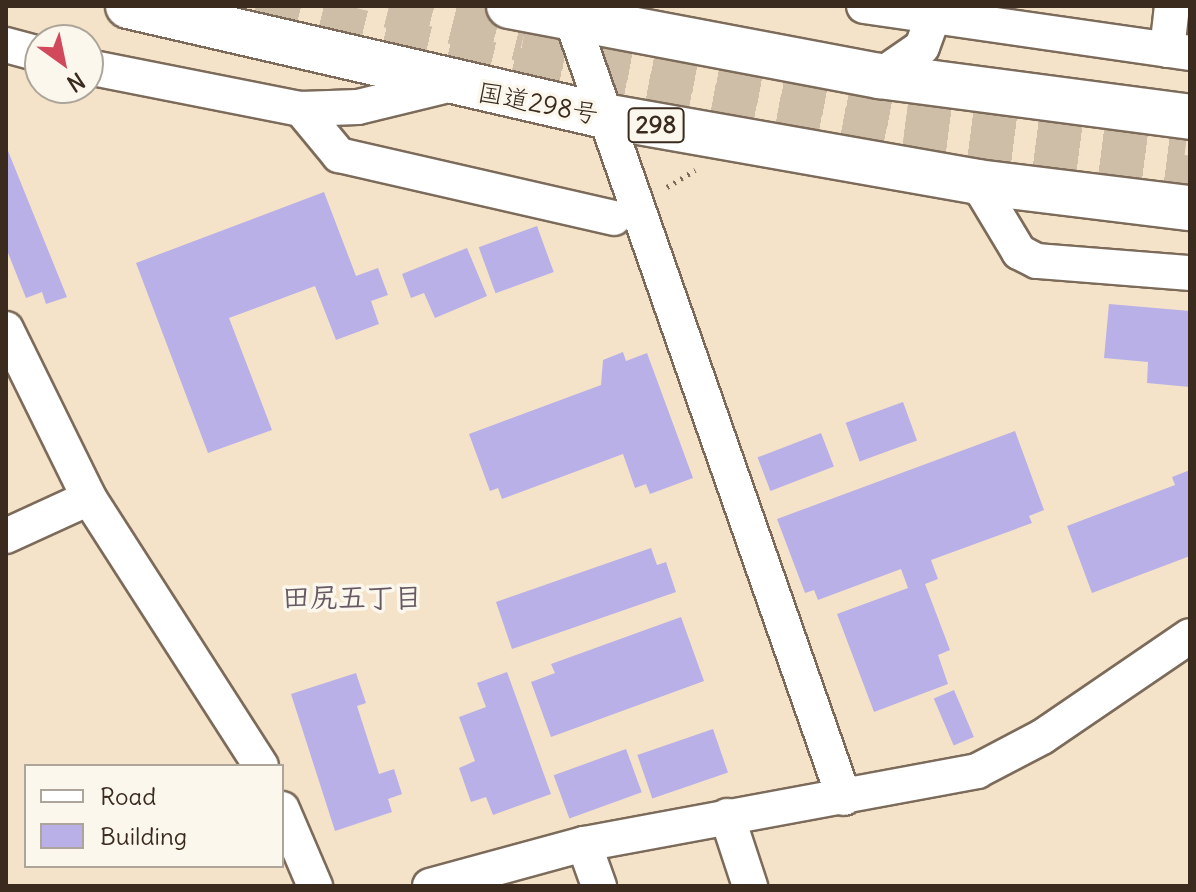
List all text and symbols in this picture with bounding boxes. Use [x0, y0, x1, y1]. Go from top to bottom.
north arrow [24, 24, 104, 104]
text: N [62, 67, 90, 98]
street label: 国道298号 [475, 76, 601, 130]
road number: 298 [626, 105, 686, 145]
district label: 田尻五丁目 [282, 580, 422, 614]
legend [24, 764, 284, 868]
text: Road [100, 781, 156, 811]
text: Building [100, 821, 187, 851]

